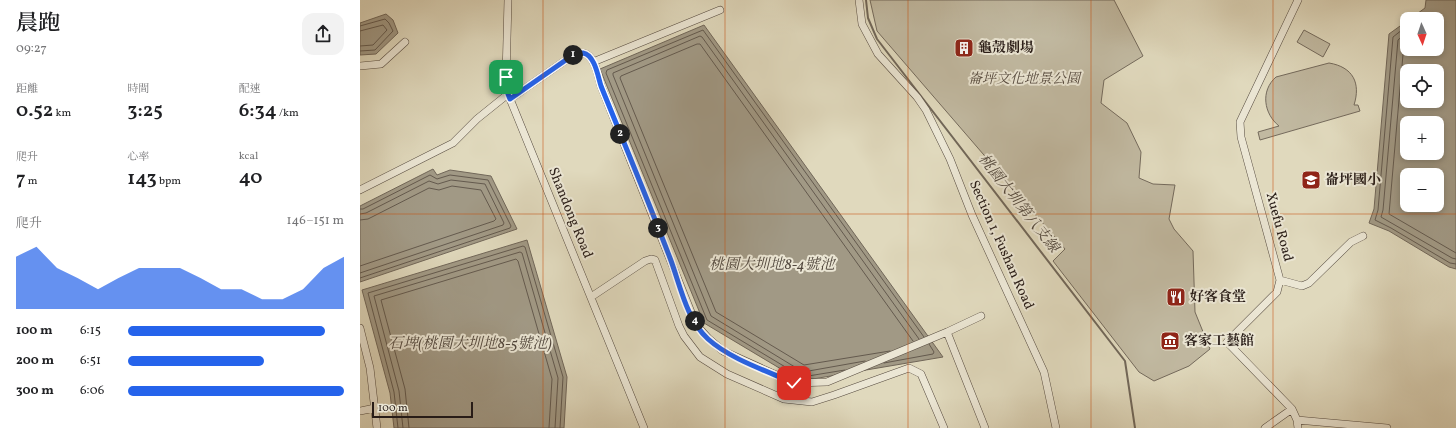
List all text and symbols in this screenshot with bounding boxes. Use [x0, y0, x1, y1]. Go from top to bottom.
text: 晨跑 [16, 9, 60, 40]
north arrow [1400, 12, 1444, 56]
map controls [1400, 12, 1444, 212]
button: share [302, 13, 344, 55]
building icon: 龜殼劇場 [953, 37, 975, 59]
place label: 龜殼劇場 [978, 39, 1034, 58]
text: 09:27 [16, 40, 47, 58]
pin: 1 [563, 45, 583, 65]
text: 1 [571, 47, 575, 62]
pin [489, 60, 523, 94]
button: locate [1400, 64, 1444, 108]
icon: arrive [495, 66, 517, 88]
park label: 崙坪文化地景公園 [968, 70, 1082, 89]
text: 距離 [16, 82, 38, 97]
text: 時間 [127, 82, 149, 97]
text: 配速 [239, 82, 261, 97]
text: 0.52 [16, 97, 53, 125]
text: 3:25 [127, 97, 163, 125]
text: 6:34 [239, 97, 277, 125]
text: km [53, 106, 71, 121]
text: /km [277, 106, 299, 121]
button: + [1400, 116, 1444, 160]
pin: 2 [610, 124, 630, 144]
text: 2 [617, 126, 623, 141]
text: kcal [239, 149, 258, 164]
text: 爬升 [16, 150, 38, 165]
text: 心率 [127, 150, 149, 165]
water label: 桃園大圳第八支線 [973, 150, 1064, 259]
text: 40 [239, 164, 263, 192]
text: 7 [16, 165, 26, 193]
text: 143 [127, 165, 157, 193]
street label: Shandong Road [543, 165, 597, 261]
button: − [1400, 168, 1444, 212]
school or university icon: 崙坪國小 [1300, 169, 1322, 191]
place label: 崙坪國小 [1325, 171, 1381, 190]
text: m [26, 174, 38, 189]
text: bpm [157, 174, 181, 189]
street label: Section 1, Fushan Road [964, 177, 1038, 313]
street label: Xuefu Road [1261, 190, 1297, 264]
text: 146–151 m [287, 212, 344, 230]
text: 爬升 [16, 215, 42, 233]
pin: 3 [648, 218, 668, 238]
text: 3 [655, 220, 661, 235]
water label: 桃園大圳地8-4號池 [709, 255, 837, 276]
restaurant icon: 好客食堂 [1165, 286, 1187, 308]
place label: 好客食堂 [1190, 288, 1246, 307]
pin: 4 [685, 311, 705, 331]
text: 4 [692, 313, 698, 328]
text: 100 m [16, 322, 53, 340]
text: 6:15 [80, 322, 101, 340]
museum icon: 客家工藝館 [1159, 330, 1181, 352]
place label: 客家工藝館 [1184, 332, 1254, 351]
water label: 石埤(桃園大圳地8-5號池) [388, 334, 552, 355]
text: 200 m [16, 352, 54, 370]
text: 6:51 [80, 352, 101, 370]
pin [777, 366, 811, 400]
icon: check [783, 372, 805, 394]
text: 300 m [16, 382, 54, 400]
text: 6:06 [80, 382, 104, 400]
scale bar [372, 400, 473, 419]
text: 100 m [378, 401, 408, 416]

